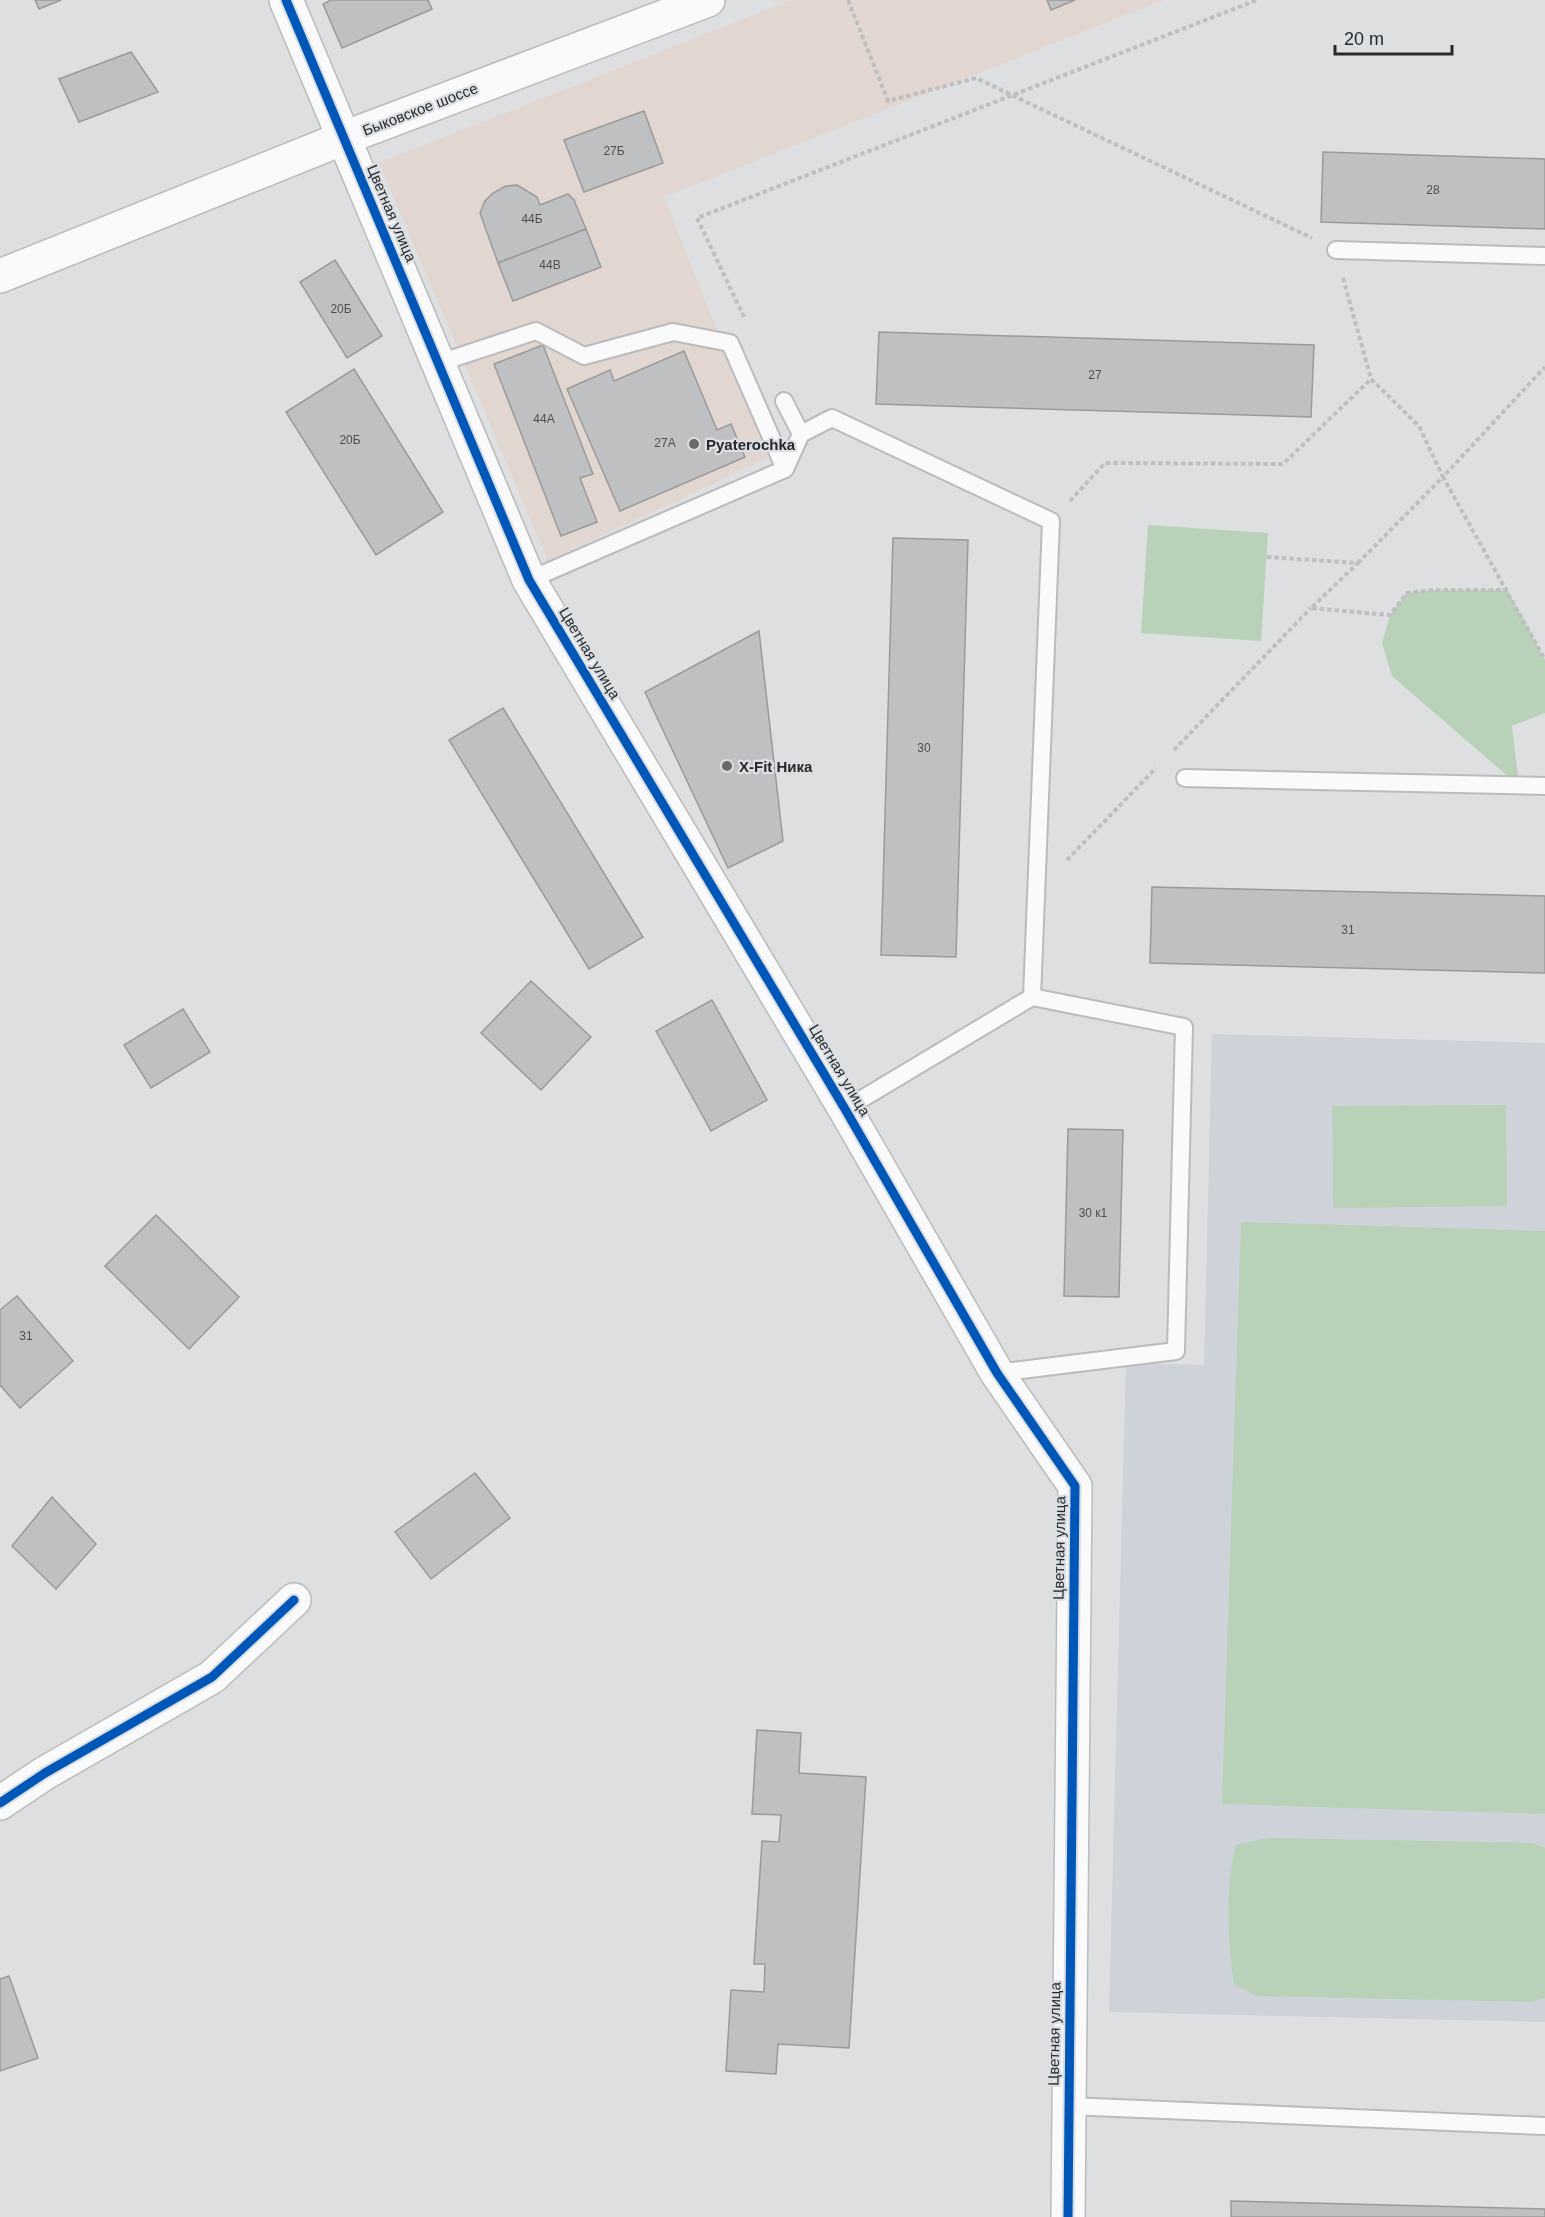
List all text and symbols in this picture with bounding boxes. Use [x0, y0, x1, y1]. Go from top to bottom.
scale bar [1335, 18, 1452, 56]
text: 20 m [1344, 29, 1384, 49]
street label: Быковское шоссе [360, 79, 480, 139]
house number: 27Б [603, 144, 625, 158]
street label: Цветная улица [364, 162, 420, 265]
house number: 28 [1426, 183, 1440, 197]
house number: 44Б [521, 212, 543, 226]
house number: 44В [539, 258, 561, 272]
house number: 20Б [330, 302, 352, 316]
house number: 27 [1088, 368, 1102, 382]
house number: 44А [533, 412, 555, 426]
house number: 20Б [339, 433, 361, 447]
house number: 27А [654, 436, 676, 450]
place label: Pyaterochka [706, 436, 796, 453]
marker: Pyaterochka [687, 437, 701, 451]
street label: Цветная улица [556, 604, 624, 702]
house number: 30 [917, 741, 931, 755]
place label: X-Fit Ника [739, 758, 813, 775]
marker: X-Fit Ника [720, 759, 734, 773]
house number: 31 [1341, 923, 1355, 937]
street label: Цветная улица [806, 1021, 874, 1119]
house number: 30 к1 [1079, 1206, 1108, 1220]
house number: 31 [19, 1329, 33, 1343]
street label: Цветная улица [1050, 1495, 1068, 1600]
street label: Цветная улица [1045, 1981, 1063, 2086]

